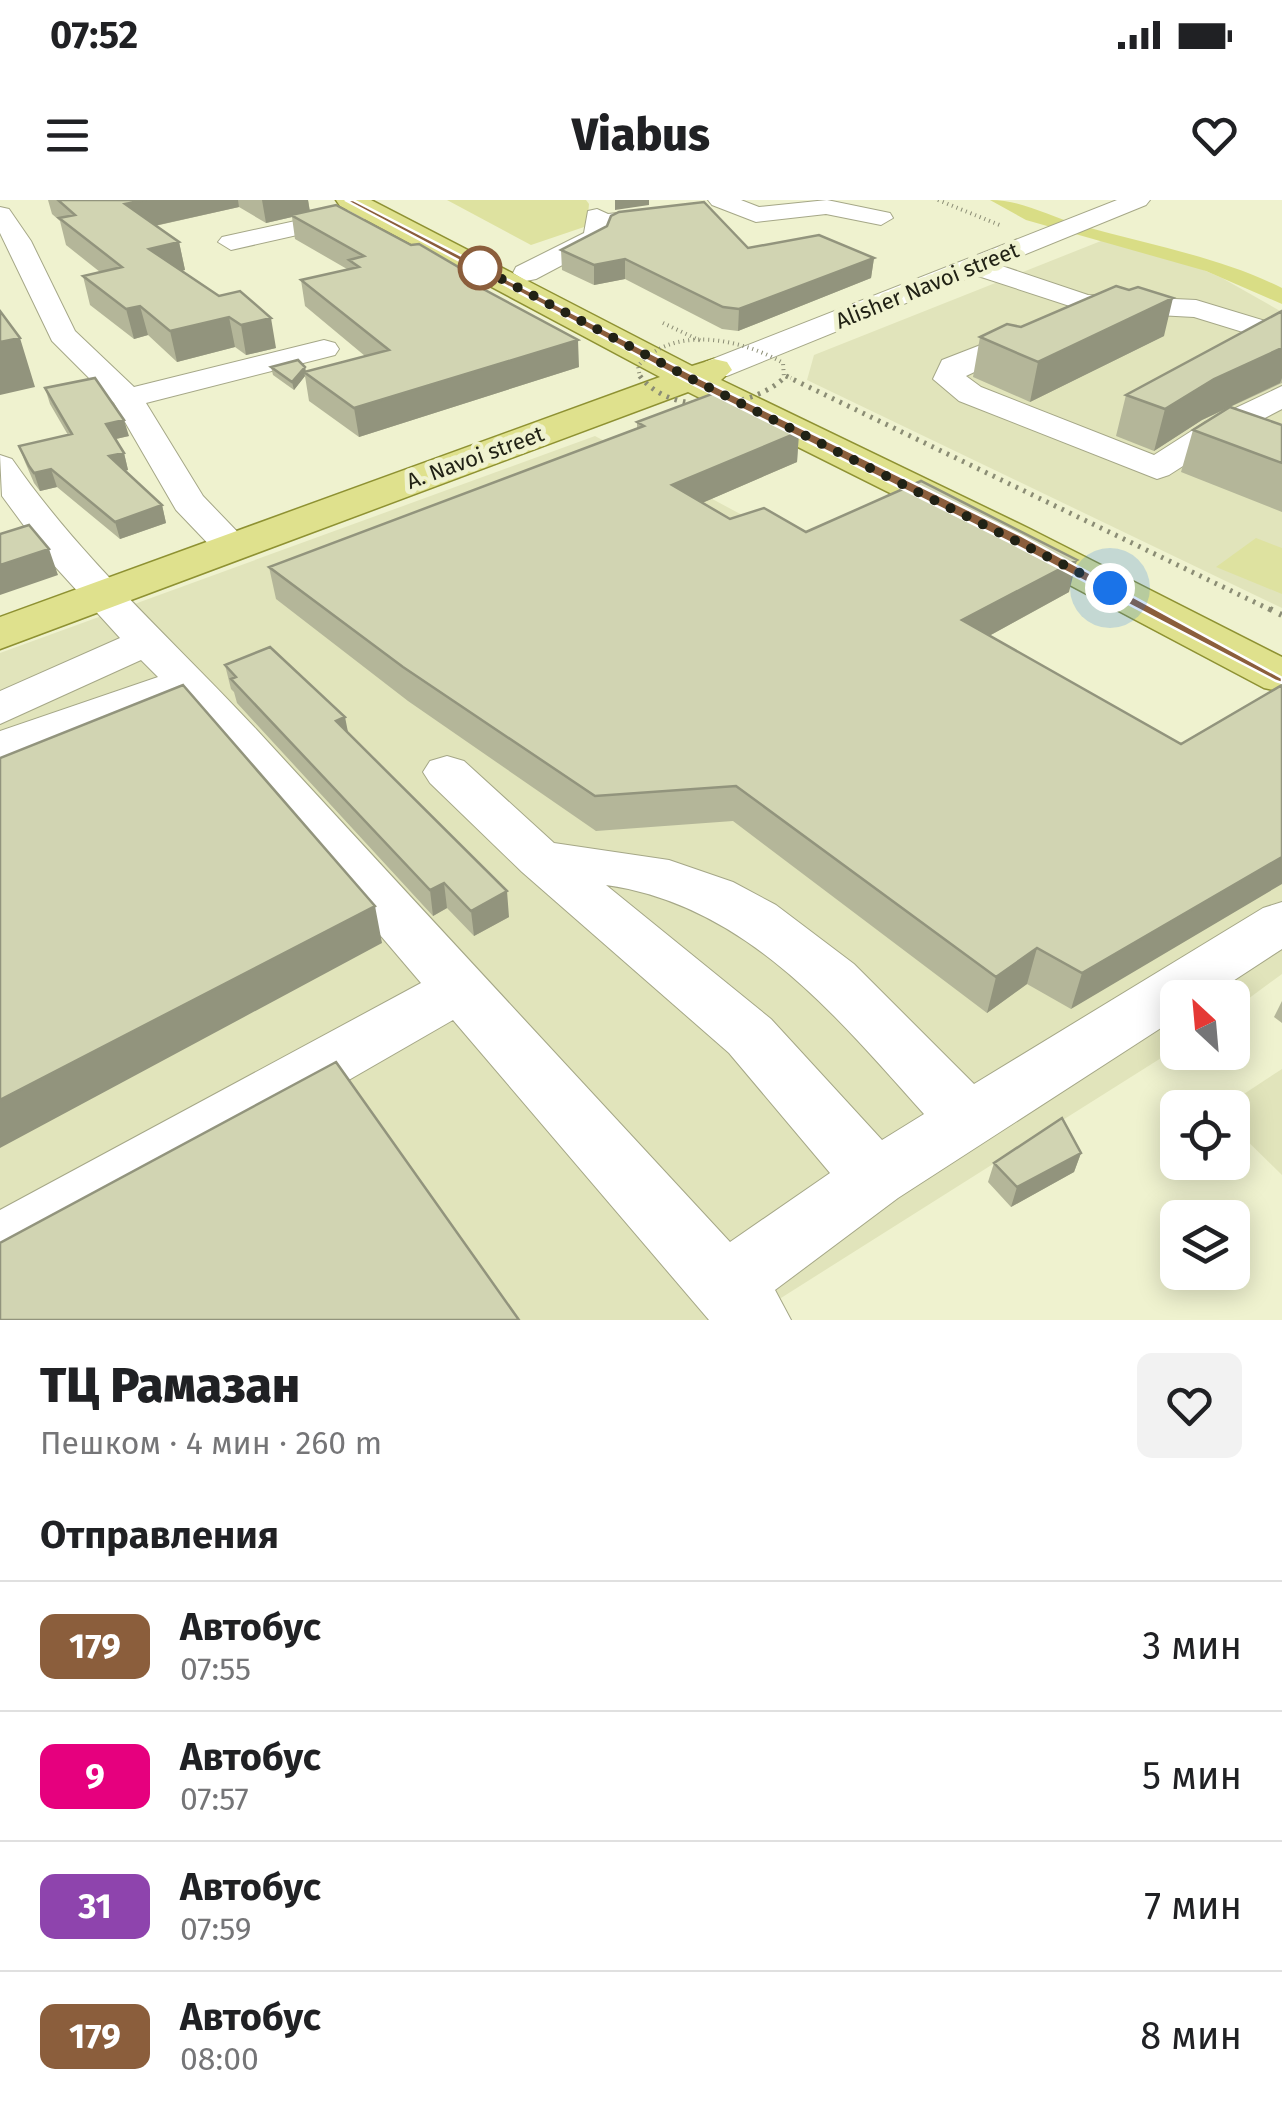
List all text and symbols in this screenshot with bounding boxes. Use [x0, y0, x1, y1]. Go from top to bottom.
text: 07:52 [50, 12, 138, 58]
icon: menu [40, 108, 95, 163]
text: Viabus [572, 108, 710, 162]
icon: heart [1187, 108, 1242, 163]
street label: Alisher Navoi street [832, 236, 1023, 335]
unlabelled marker [459, 247, 501, 289]
street label: A. Navoi street [403, 420, 548, 495]
your location [1085, 563, 1135, 613]
north arrow [1160, 980, 1250, 1070]
map controls [1160, 980, 1250, 1290]
button: locate [1160, 1090, 1250, 1180]
button: layers [1160, 1200, 1250, 1290]
button: heart [1137, 1353, 1242, 1458]
text: ТЦ Рамазан [40, 1357, 300, 1415]
text: Пешком · 4 мин · 260 m [40, 1424, 382, 1462]
text: Отправления [40, 1512, 279, 1558]
text: Автобус [180, 1604, 321, 1650]
text: 3 мин [1142, 1623, 1242, 1669]
text: 179 [69, 1625, 121, 1667]
text: 07:55 [180, 1650, 251, 1688]
text: Автобус [180, 1734, 321, 1780]
text: 5 мин [1142, 1753, 1242, 1799]
text: 9 [85, 1755, 105, 1797]
text: 07:57 [180, 1780, 249, 1818]
text: Автобус [180, 1864, 321, 1910]
text: 7 мин [1144, 1883, 1242, 1929]
text: 31 [78, 1885, 112, 1927]
text: 07:59 [180, 1910, 252, 1948]
text: Автобус [180, 1994, 321, 2040]
text: 8 мин [1140, 2013, 1242, 2059]
text: 179 [69, 2015, 121, 2057]
text: 08:00 [180, 2040, 259, 2078]

